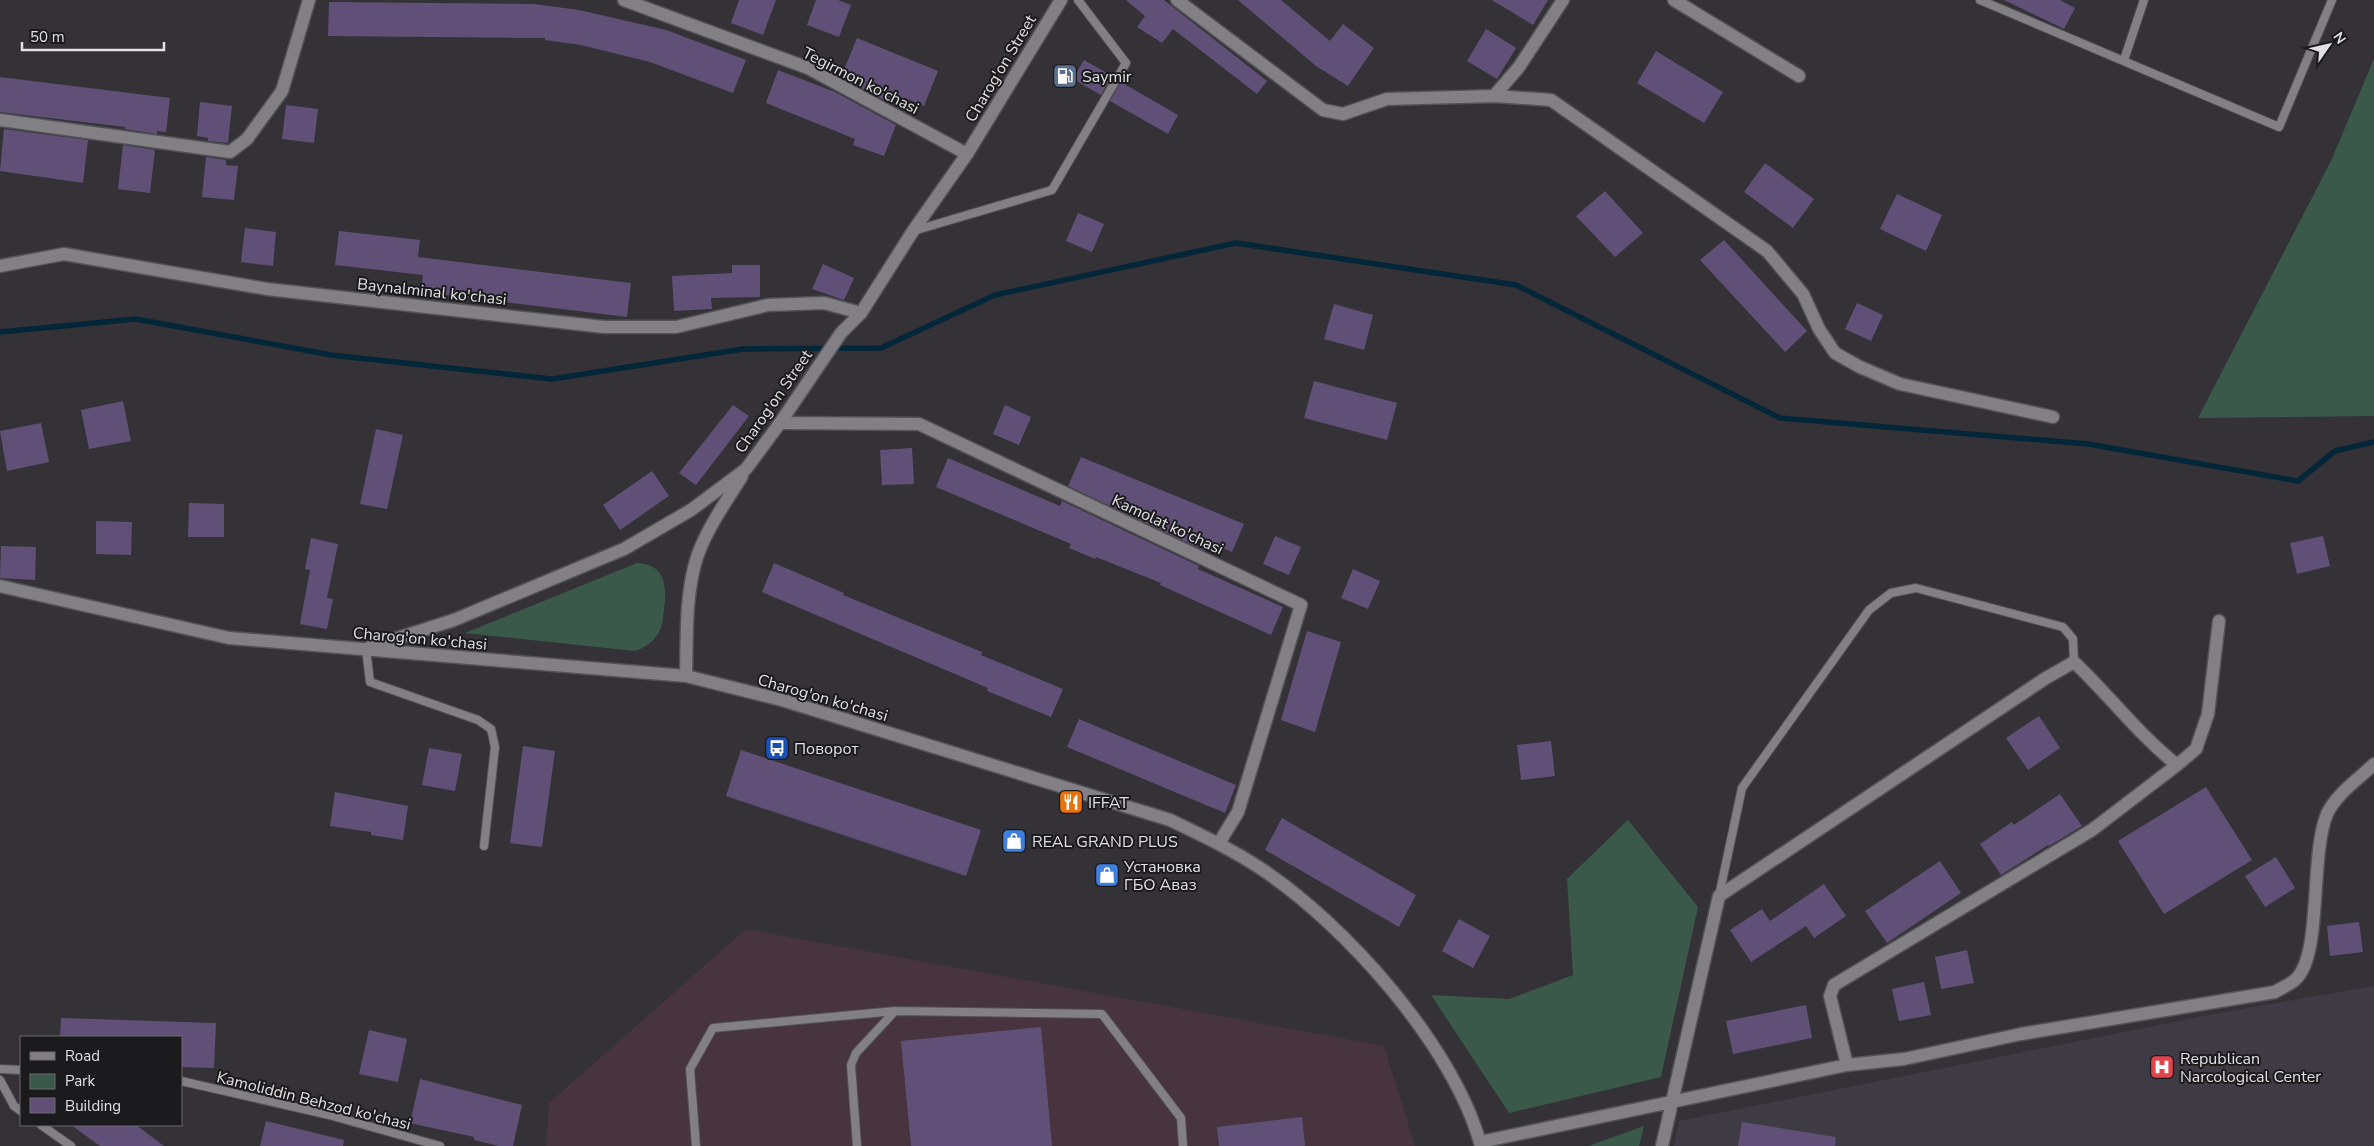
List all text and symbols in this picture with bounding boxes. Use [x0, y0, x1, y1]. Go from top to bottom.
street label: Charog'on Street [960, 10, 1042, 126]
scale bar [22, 20, 165, 52]
north arrow [2304, 20, 2354, 70]
text: 50 m [30, 27, 65, 47]
text: N [2329, 28, 2350, 48]
street label: Tegirmon ko'chasi [798, 42, 923, 120]
fuel station icon: Saymir [1052, 63, 1078, 89]
place label: Saymir [1082, 66, 1132, 88]
street label: Baynalminal ko'chasi [356, 273, 508, 311]
street label: Charog'on Street [730, 345, 818, 458]
street label: Kamolat ko'chasi [1108, 489, 1227, 560]
street label: Charog'on ko'chasi [352, 622, 488, 656]
street label: Charog'on ko'chasi [755, 669, 890, 727]
bus stop icon: Поворот [764, 735, 790, 761]
place label: Поворот [794, 738, 860, 760]
restaurant icon: IFFAT [1058, 789, 1084, 815]
place label: IFFAT [1088, 792, 1129, 814]
shop icon: REAL GRAND PLUS [1001, 828, 1027, 854]
place label: REAL GRAND PLUS [1032, 831, 1178, 853]
place label: Установка ГБО Аваз [1123, 856, 1201, 896]
shop icon: Установка ГБО Аваз [1094, 862, 1120, 888]
legend [20, 1036, 182, 1126]
text: Road [65, 1046, 100, 1066]
place label: Republican Narcological Center [2180, 1048, 2321, 1088]
hospital icon: Republican Narcological Center [2149, 1054, 2175, 1080]
street label: Kamoliddin Behzod ko'chasi [214, 1066, 413, 1136]
text: Park [65, 1071, 95, 1091]
text: Building [65, 1096, 121, 1116]

